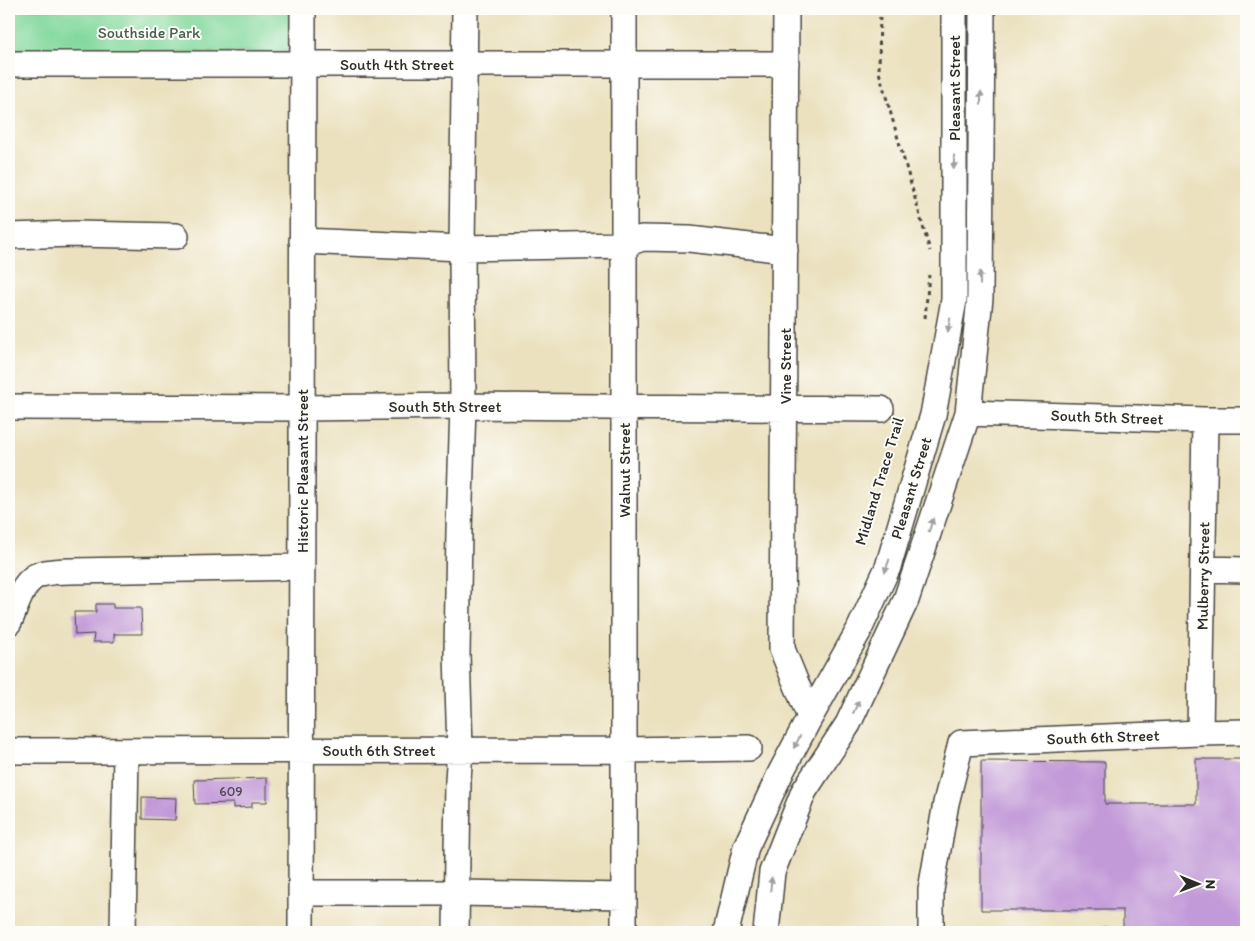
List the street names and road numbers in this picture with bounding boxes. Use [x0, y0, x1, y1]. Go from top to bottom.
street label: Pleasant Street [945, 35, 964, 141]
street label: South 4th Street [340, 55, 454, 74]
street label: Vine Street [776, 328, 795, 404]
street label: Historic Pleasant Street [293, 389, 312, 553]
street label: South 5th Street [389, 397, 501, 416]
street label: South 5th Street [1050, 406, 1164, 428]
street label: Midland Trace Trail [850, 414, 908, 547]
street label: Walnut Street [615, 422, 634, 518]
street label: Pleasant Street [886, 435, 936, 541]
street label: Mulberry Street [1193, 522, 1213, 630]
street label: South 6th Street [1046, 726, 1160, 748]
street label: South 6th Street [323, 741, 435, 760]

